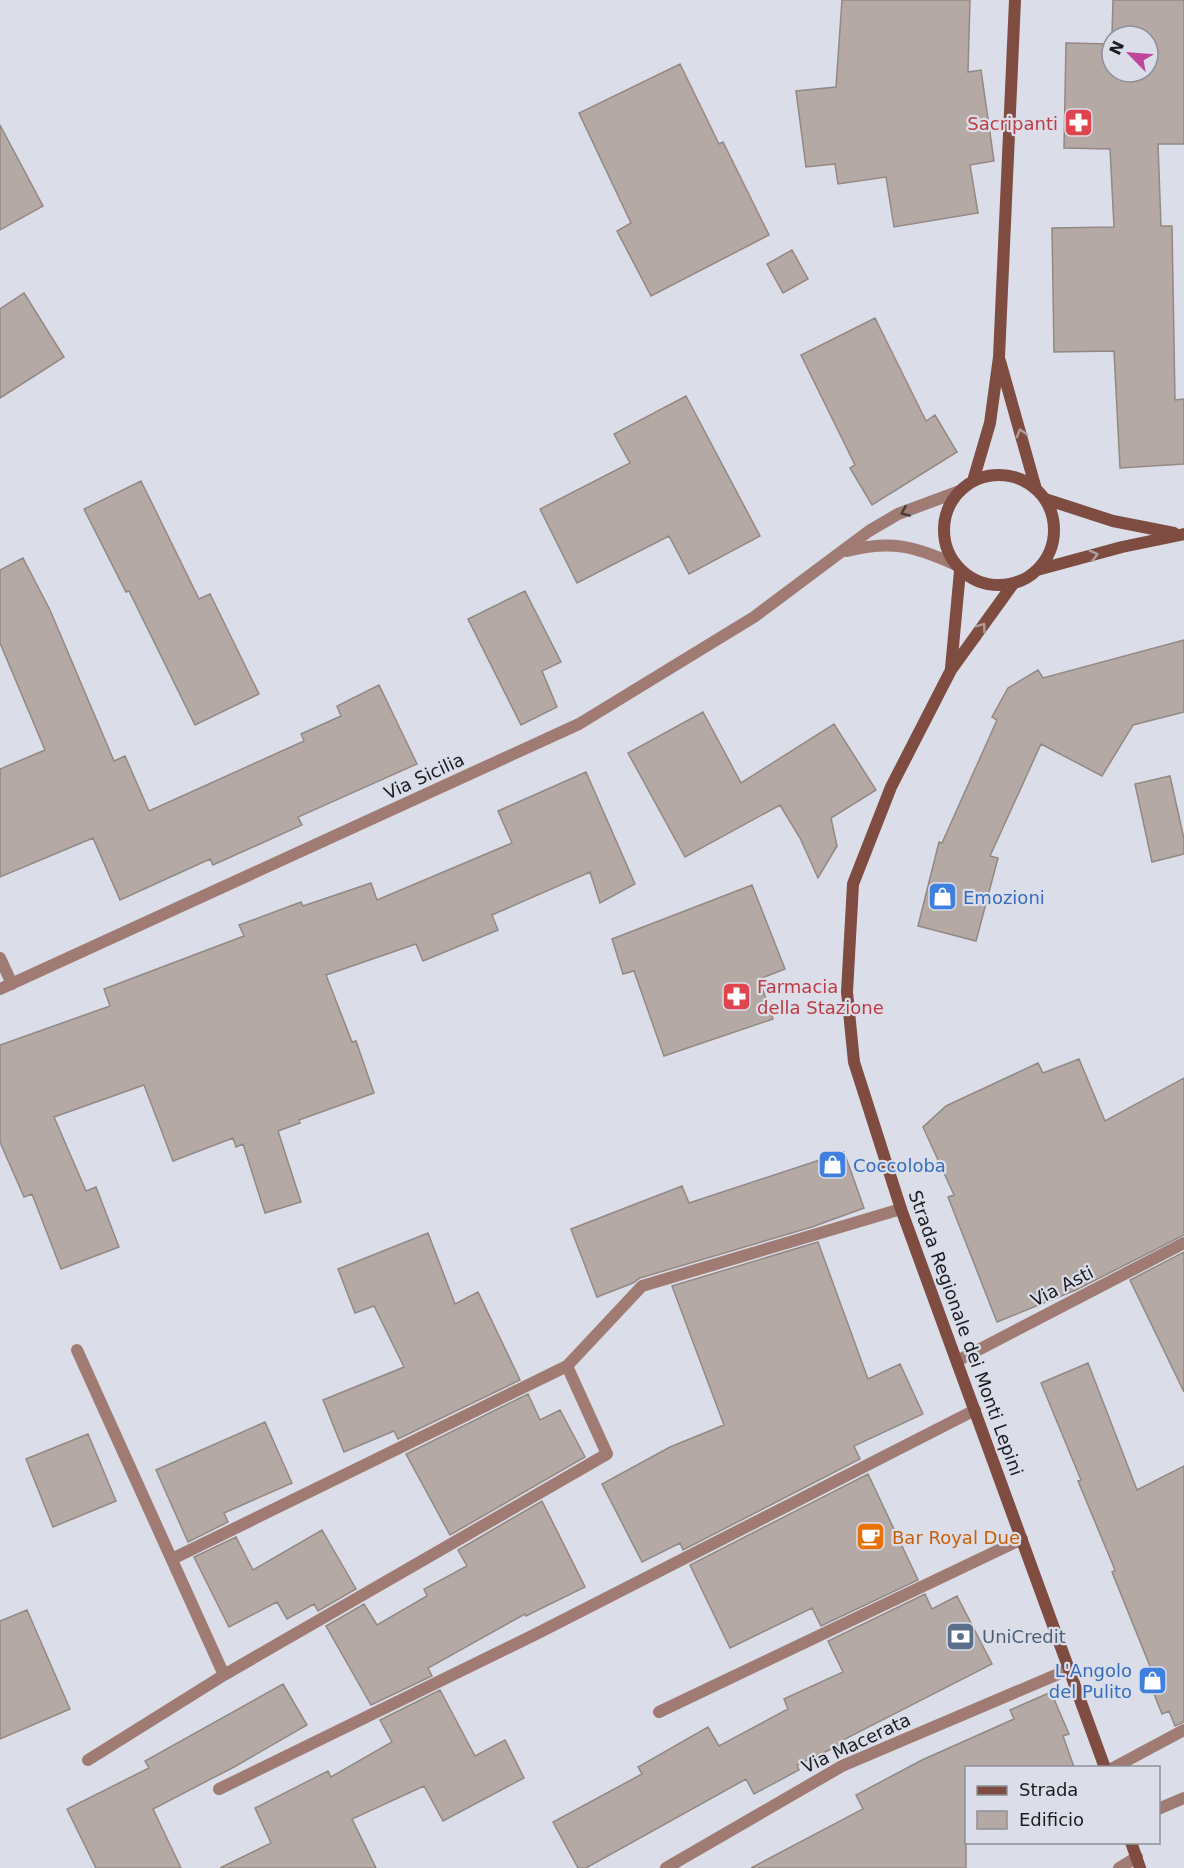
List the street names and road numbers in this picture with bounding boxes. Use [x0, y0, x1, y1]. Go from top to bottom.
street label: Via Sicilia [381, 748, 467, 804]
street label: Strada Regionale dei Monti Lepini [904, 1187, 1028, 1479]
street label: Via Asti [1027, 1261, 1097, 1311]
street label: Via Macerata [798, 1709, 914, 1777]

